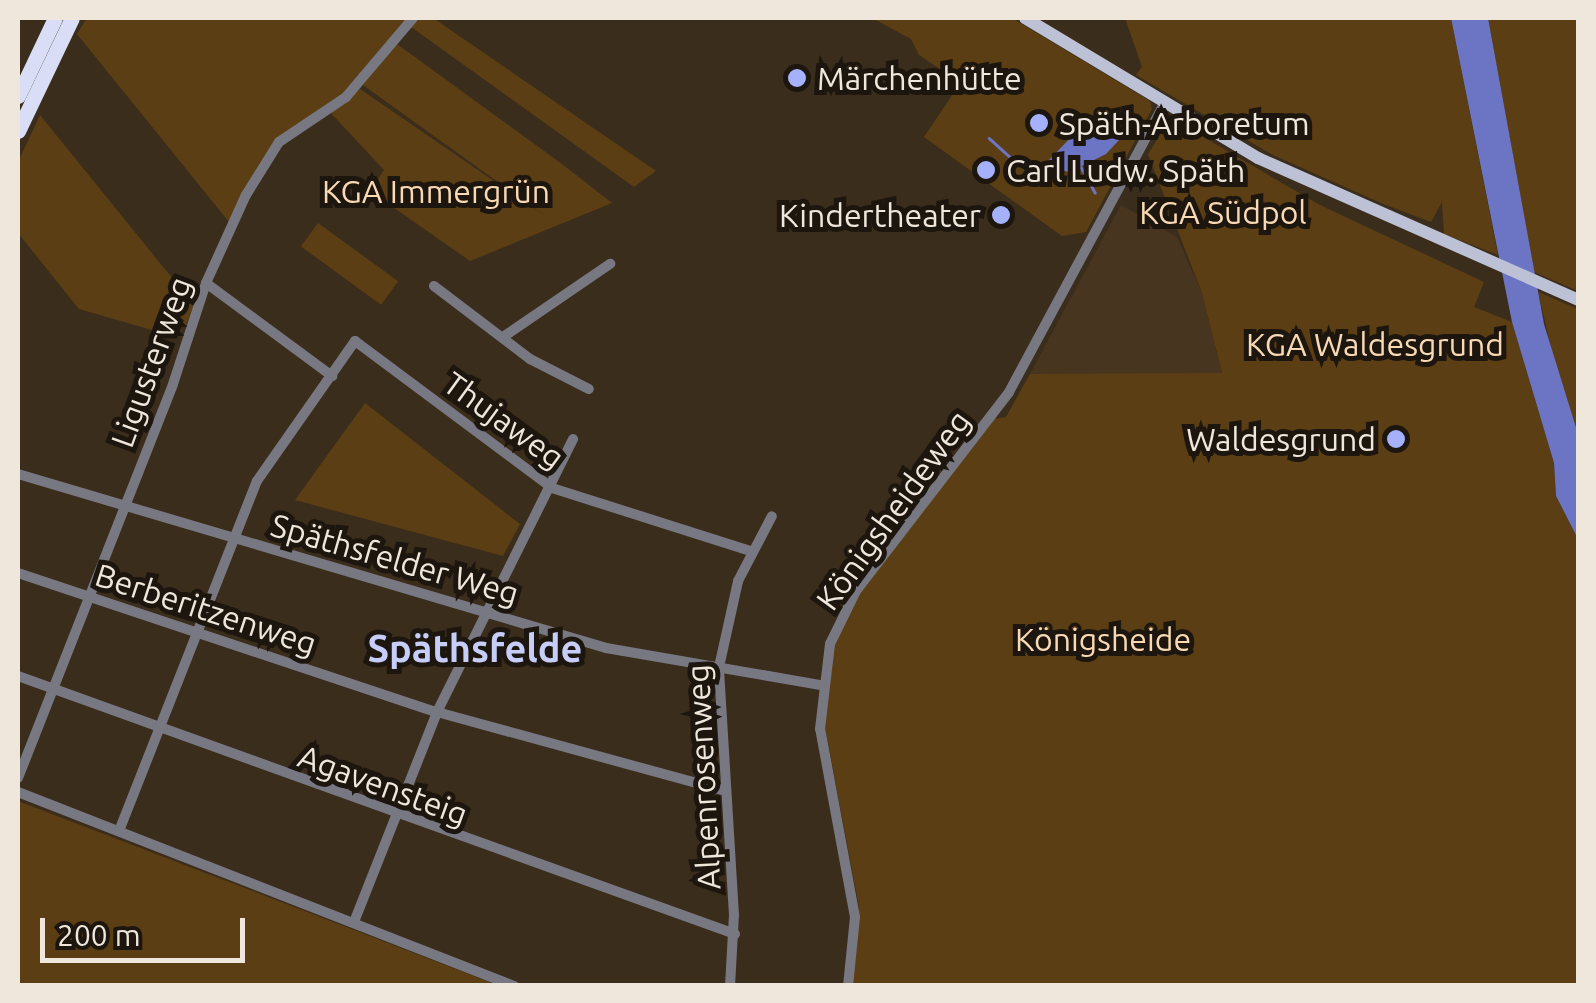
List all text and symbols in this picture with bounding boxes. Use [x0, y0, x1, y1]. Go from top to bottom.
place label: Märchenhütte [817, 59, 1022, 97]
marker: Märchenhütte [786, 67, 808, 89]
place label: Späth-Arboretum [1059, 104, 1310, 142]
marker: Späth-Arboretum [1028, 112, 1050, 134]
place label: Carl Ludw. Späth [1006, 151, 1245, 189]
marker: Carl Ludw. Späth [975, 159, 997, 181]
park label: KGA Immergrün [322, 172, 550, 210]
park label: KGA Südpol [1139, 193, 1307, 231]
place label: Kindertheater [779, 196, 981, 234]
marker: Kindertheater [990, 204, 1012, 226]
street label: Ligusterweg [102, 272, 200, 452]
park label: KGA Waldesgrund [1246, 325, 1504, 363]
street label: Thujaweg [436, 364, 572, 476]
street label: Königsheideweg [808, 403, 978, 617]
place label: Waldesgrund [1186, 420, 1376, 458]
marker: Waldesgrund [1385, 428, 1407, 450]
street label: Späthsfelder Weg [267, 505, 523, 613]
street label: Berberitzenweg [91, 555, 321, 663]
park label: Königsheide [1015, 620, 1191, 658]
district label: Späthsfelde [368, 626, 582, 672]
street label: Alpenrosenweg [678, 663, 728, 891]
street label: Agavensteig [293, 737, 473, 833]
scale bar [45, 898, 250, 960]
text: 200 m [57, 918, 141, 952]

